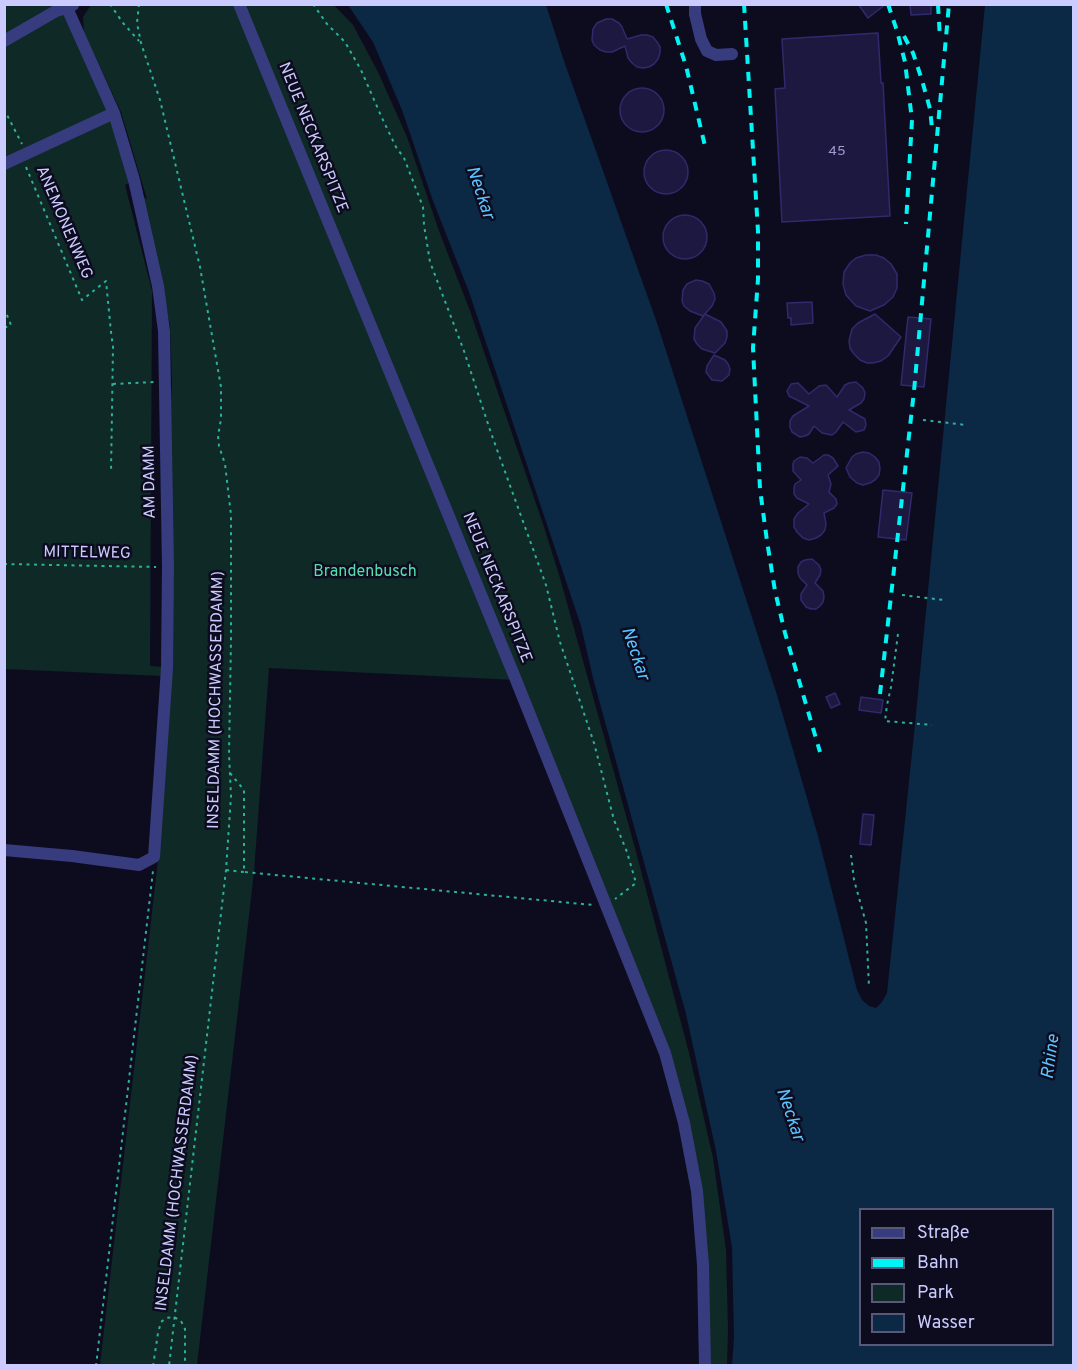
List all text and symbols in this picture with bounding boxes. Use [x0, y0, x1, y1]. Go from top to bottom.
street label: NEUE NECKARSPITZE [273, 60, 351, 216]
house number: 45 [828, 144, 846, 160]
water label: Neckar [460, 163, 498, 223]
street label: ANEMONENWEG [31, 164, 95, 282]
street label: AM DAMM [141, 445, 161, 519]
street label: NEUE NECKARSPITZE [457, 510, 535, 666]
street label: MITTELWEG [43, 544, 131, 564]
park label: Brandenbusch [313, 563, 417, 583]
street label: INSELDAMM (HOCHWASSERDAMM) [205, 571, 229, 829]
water label: Neckar [615, 624, 653, 684]
water label: Rhine [1038, 1033, 1066, 1081]
street label: INSELDAMM (HOCHWASSERDAMM) [153, 1054, 203, 1312]
water label: Neckar [770, 1085, 808, 1145]
legend [859, 1208, 1054, 1346]
text: Straße [917, 1222, 969, 1245]
text: Bahn [917, 1252, 959, 1275]
text: Park [917, 1282, 954, 1305]
text: Wasser [917, 1312, 975, 1335]

